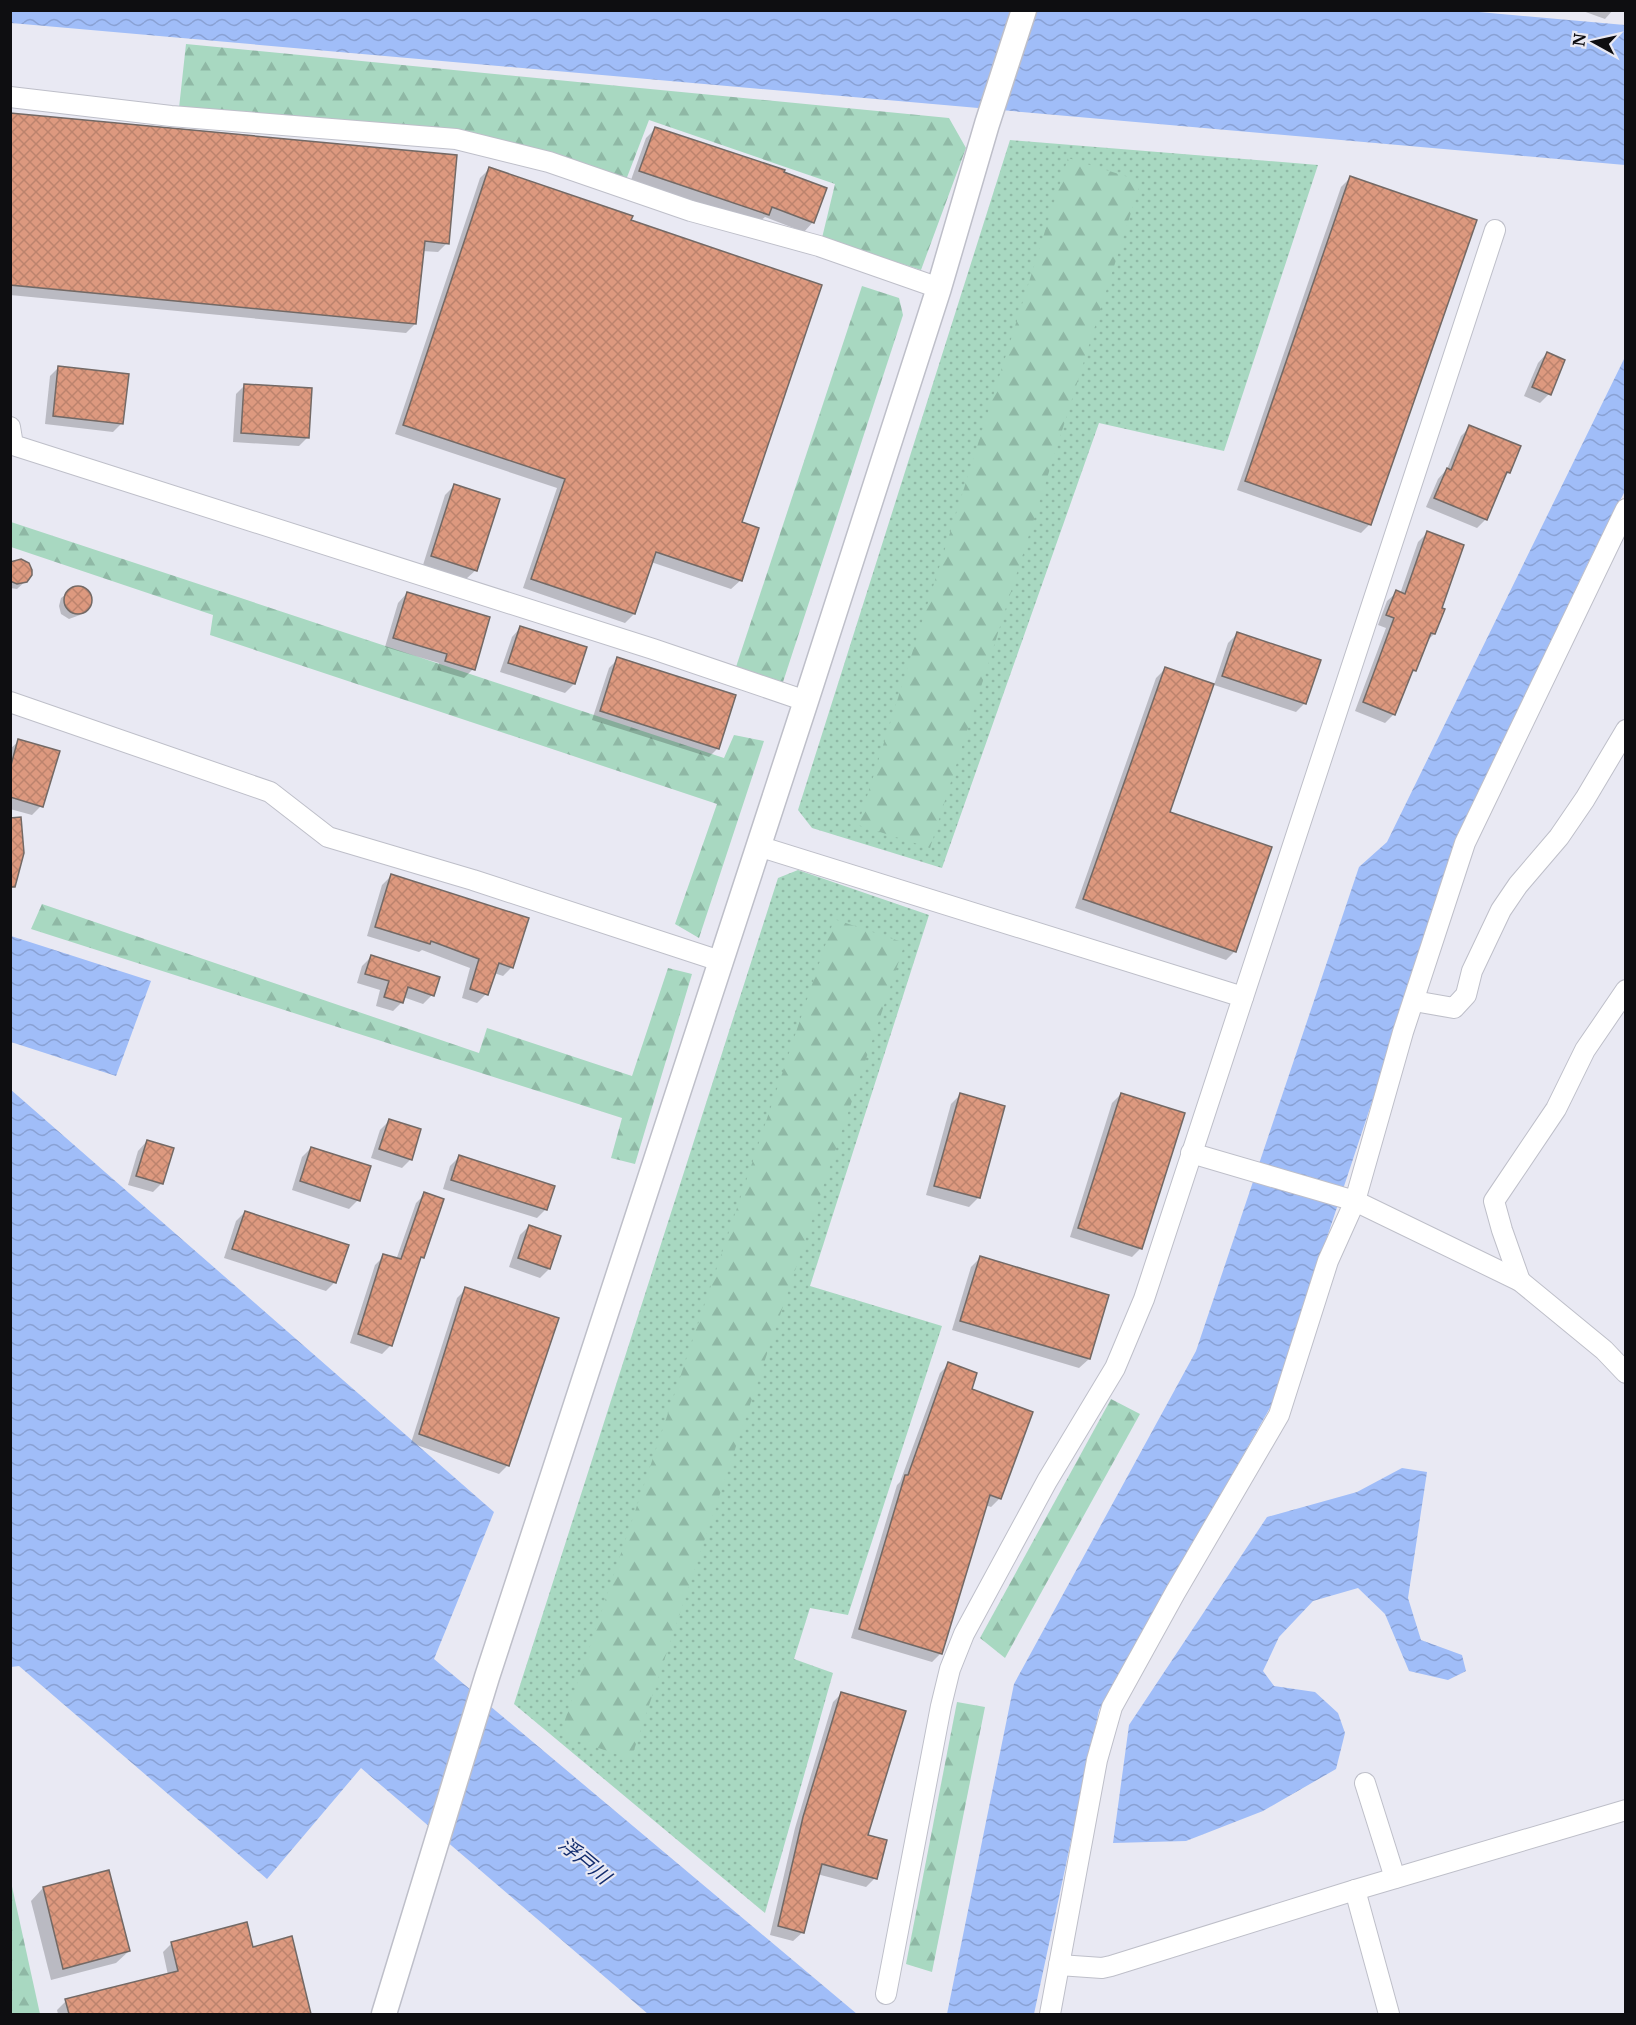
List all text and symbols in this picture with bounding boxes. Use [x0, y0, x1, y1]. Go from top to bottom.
north arrow [1564, 12, 1624, 72]
text: N [1568, 32, 1590, 48]
water label: 浮戸川 [554, 1831, 618, 1890]

